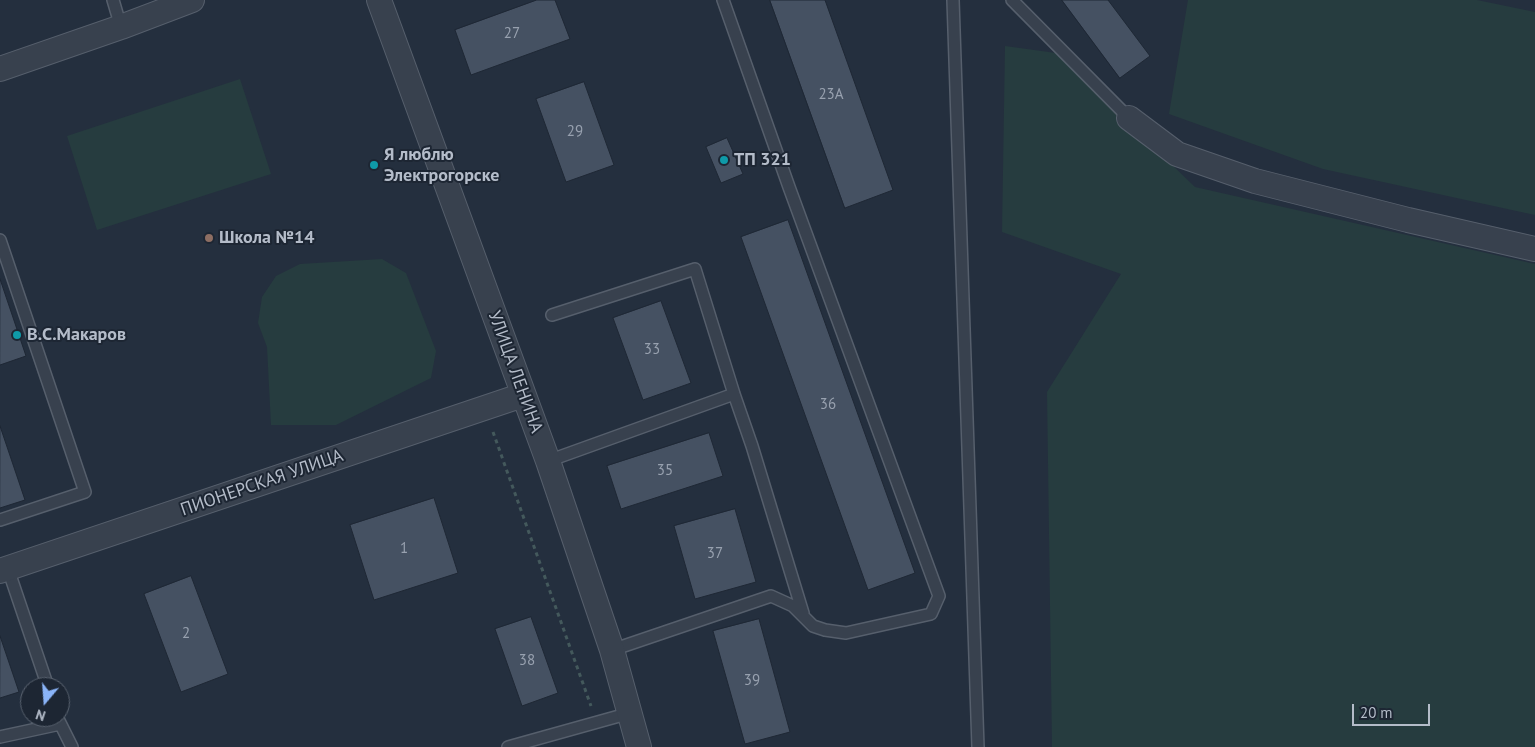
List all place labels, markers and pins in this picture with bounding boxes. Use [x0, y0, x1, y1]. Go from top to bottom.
place label: Я люблю Электрогорске [384, 144, 499, 186]
place label: ТП 321 [734, 149, 791, 171]
marker: ТП 321 [718, 154, 730, 166]
marker: Я люблю Электрогорске [368, 159, 380, 171]
place label: Школа №14 [219, 227, 314, 249]
marker: Школа №14 [203, 232, 215, 244]
place label: В.С.Макаров [27, 324, 126, 346]
marker: В.С.Макаров [11, 329, 23, 341]

